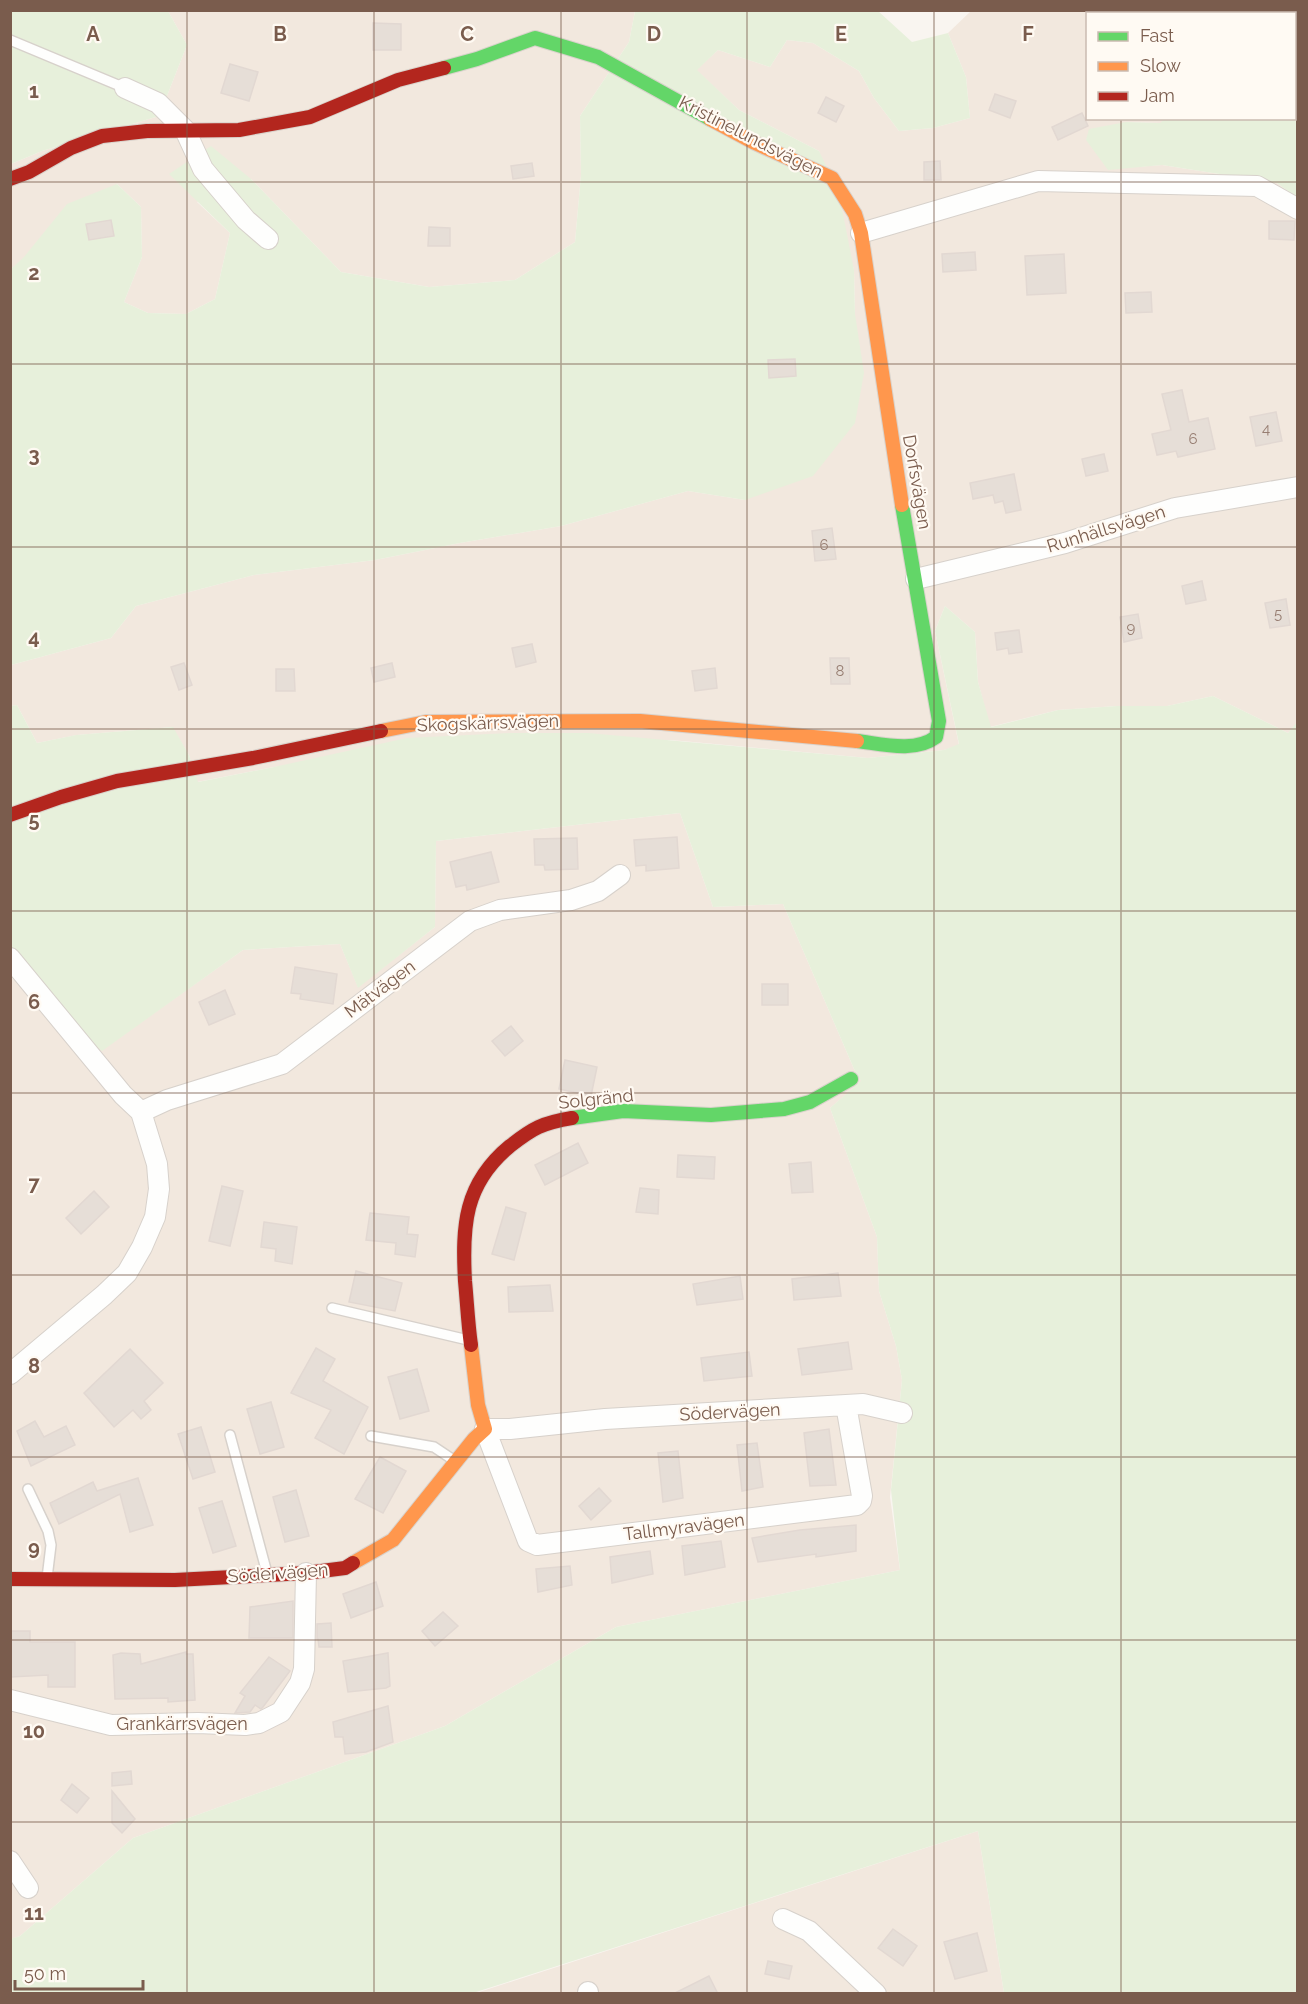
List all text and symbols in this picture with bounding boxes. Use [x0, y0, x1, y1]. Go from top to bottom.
legend [1086, 12, 1296, 120]
text: A [86, 22, 100, 46]
text: B [273, 22, 287, 46]
text: C [460, 22, 474, 46]
text: D [647, 22, 661, 46]
text: E [835, 22, 847, 46]
text: F [1022, 22, 1034, 46]
text: Fast [1140, 25, 1174, 46]
text: Slow [1140, 55, 1181, 76]
text: 1 [29, 79, 39, 103]
text: Jam [1140, 85, 1175, 106]
street label: Kristinelundsvägen [676, 91, 827, 182]
text: 2 [28, 261, 40, 285]
house number: 4 [1262, 420, 1270, 438]
house number: 6 [1188, 430, 1198, 448]
street label: Dorfsvägen [899, 433, 936, 531]
text: 3 [28, 443, 40, 467]
street label: Runhällsvägen [1044, 501, 1168, 557]
house number: 6 [819, 536, 829, 554]
house number: 5 [1274, 605, 1282, 623]
house number: 9 [1127, 619, 1136, 637]
text: 4 [28, 625, 40, 649]
house number: 8 [836, 662, 845, 680]
street label: Skogskärrsvägen [417, 710, 559, 735]
text: 5 [28, 808, 40, 832]
street label: Mätvägen [340, 955, 419, 1022]
text: 6 [28, 990, 40, 1014]
street label: Solgränd [557, 1084, 635, 1113]
text: 7 [28, 1172, 40, 1196]
text: 8 [28, 1354, 40, 1378]
street label: Södervägen [679, 1398, 781, 1425]
street label: Tallmyravägen [622, 1509, 746, 1544]
text: 9 [28, 1536, 40, 1560]
street label: Södervägen [227, 1559, 329, 1587]
street label: Grankärrsvägen [116, 1713, 248, 1734]
text: 10 [23, 1719, 45, 1743]
text: 11 [24, 1901, 44, 1925]
scale bar [15, 1953, 142, 1991]
text: 50 m [24, 1963, 66, 1984]

